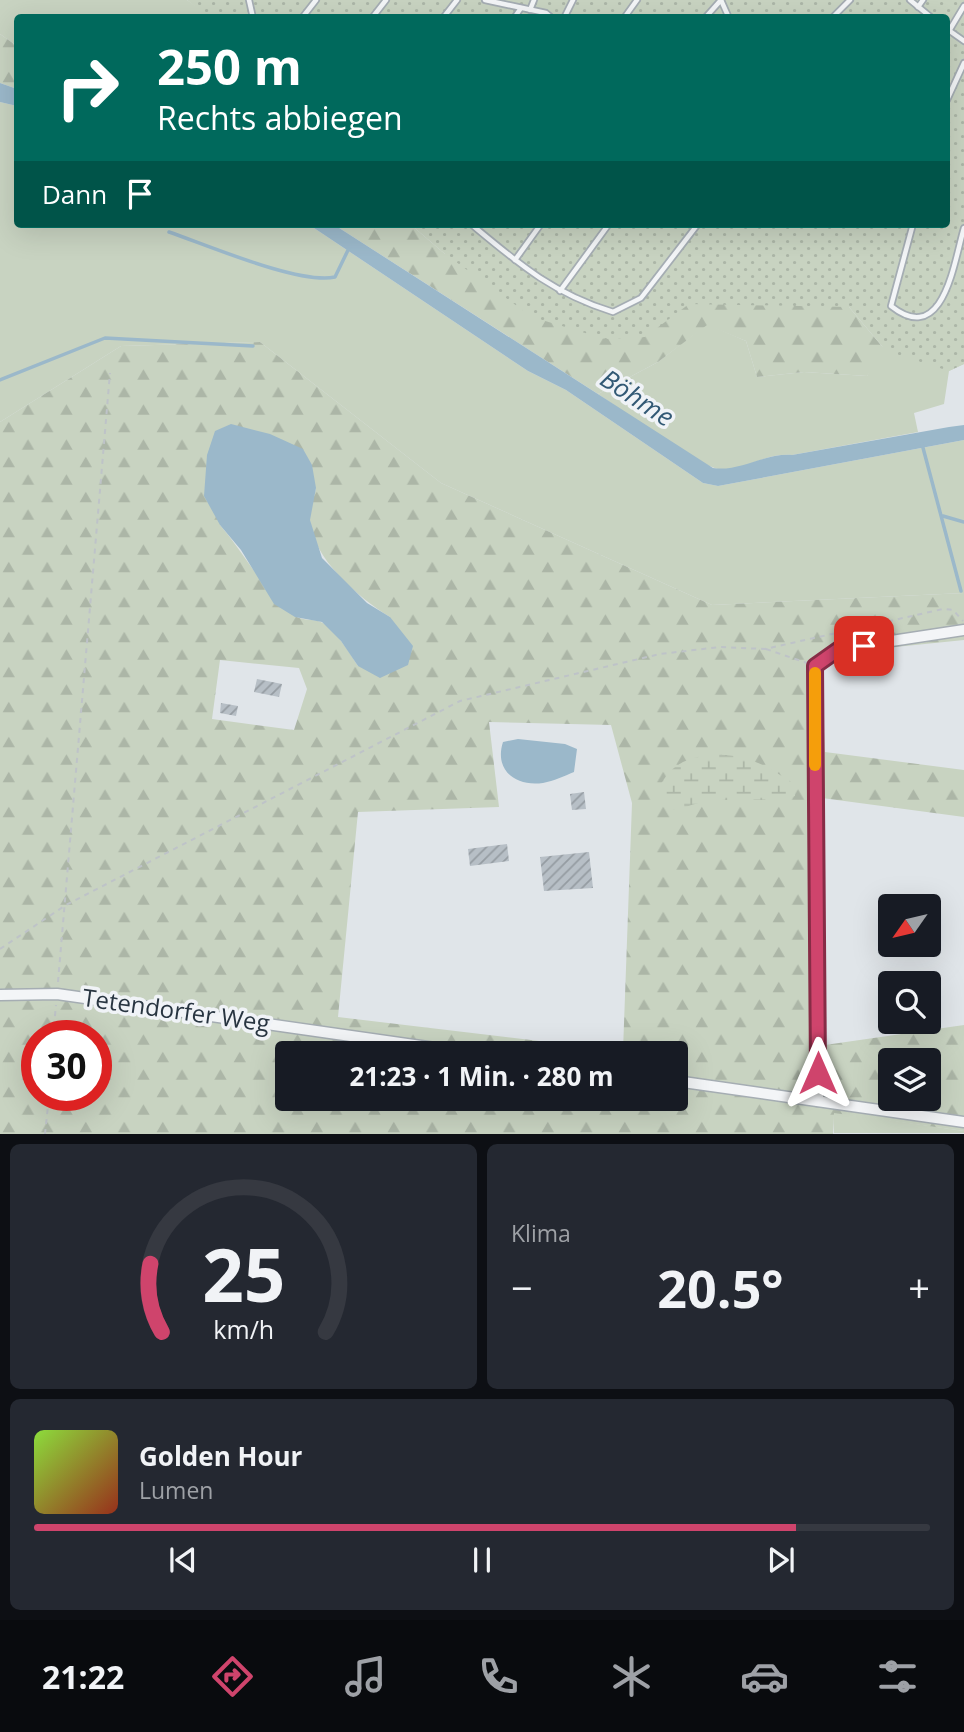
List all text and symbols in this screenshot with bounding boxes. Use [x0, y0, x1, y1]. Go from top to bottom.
text: 250 m [157, 33, 302, 99]
icon: right [42, 42, 133, 133]
text: Rechts abbiegen [157, 96, 403, 139]
icon: arrive [121, 175, 159, 213]
text: Dann [42, 176, 107, 212]
water label: Böhme [594, 360, 681, 434]
pin [834, 616, 894, 676]
icon: arrive [845, 627, 883, 665]
north arrow [878, 894, 942, 957]
map controls [878, 894, 941, 1111]
button: search [878, 971, 941, 1034]
street label: Tetendorfer Weg [81, 980, 272, 1039]
speed limit sign: 30 [21, 1020, 112, 1111]
position arrow [781, 1036, 855, 1110]
button: layers [878, 1048, 941, 1111]
text: 21:23 · 1 Min. · 280 m [349, 1058, 614, 1094]
text: Klima [511, 1217, 571, 1249]
text: 25 [202, 1225, 285, 1324]
text: 20.5° [657, 1252, 784, 1323]
text: − [511, 1261, 533, 1313]
text: + [908, 1261, 930, 1313]
text: km/h [213, 1312, 274, 1346]
text: Golden Hour [139, 1438, 302, 1474]
text: Lumen [139, 1474, 213, 1506]
icon: previous [164, 1541, 202, 1579]
icon: pause [463, 1541, 501, 1579]
icon: next [762, 1541, 800, 1579]
icon: directions [208, 1652, 257, 1701]
icon: music [341, 1652, 390, 1701]
icon: phone [474, 1652, 523, 1701]
icon: climate [607, 1652, 656, 1701]
icon: car [740, 1652, 789, 1701]
icon: filters [873, 1652, 922, 1701]
text: 21:22 [42, 1655, 124, 1698]

